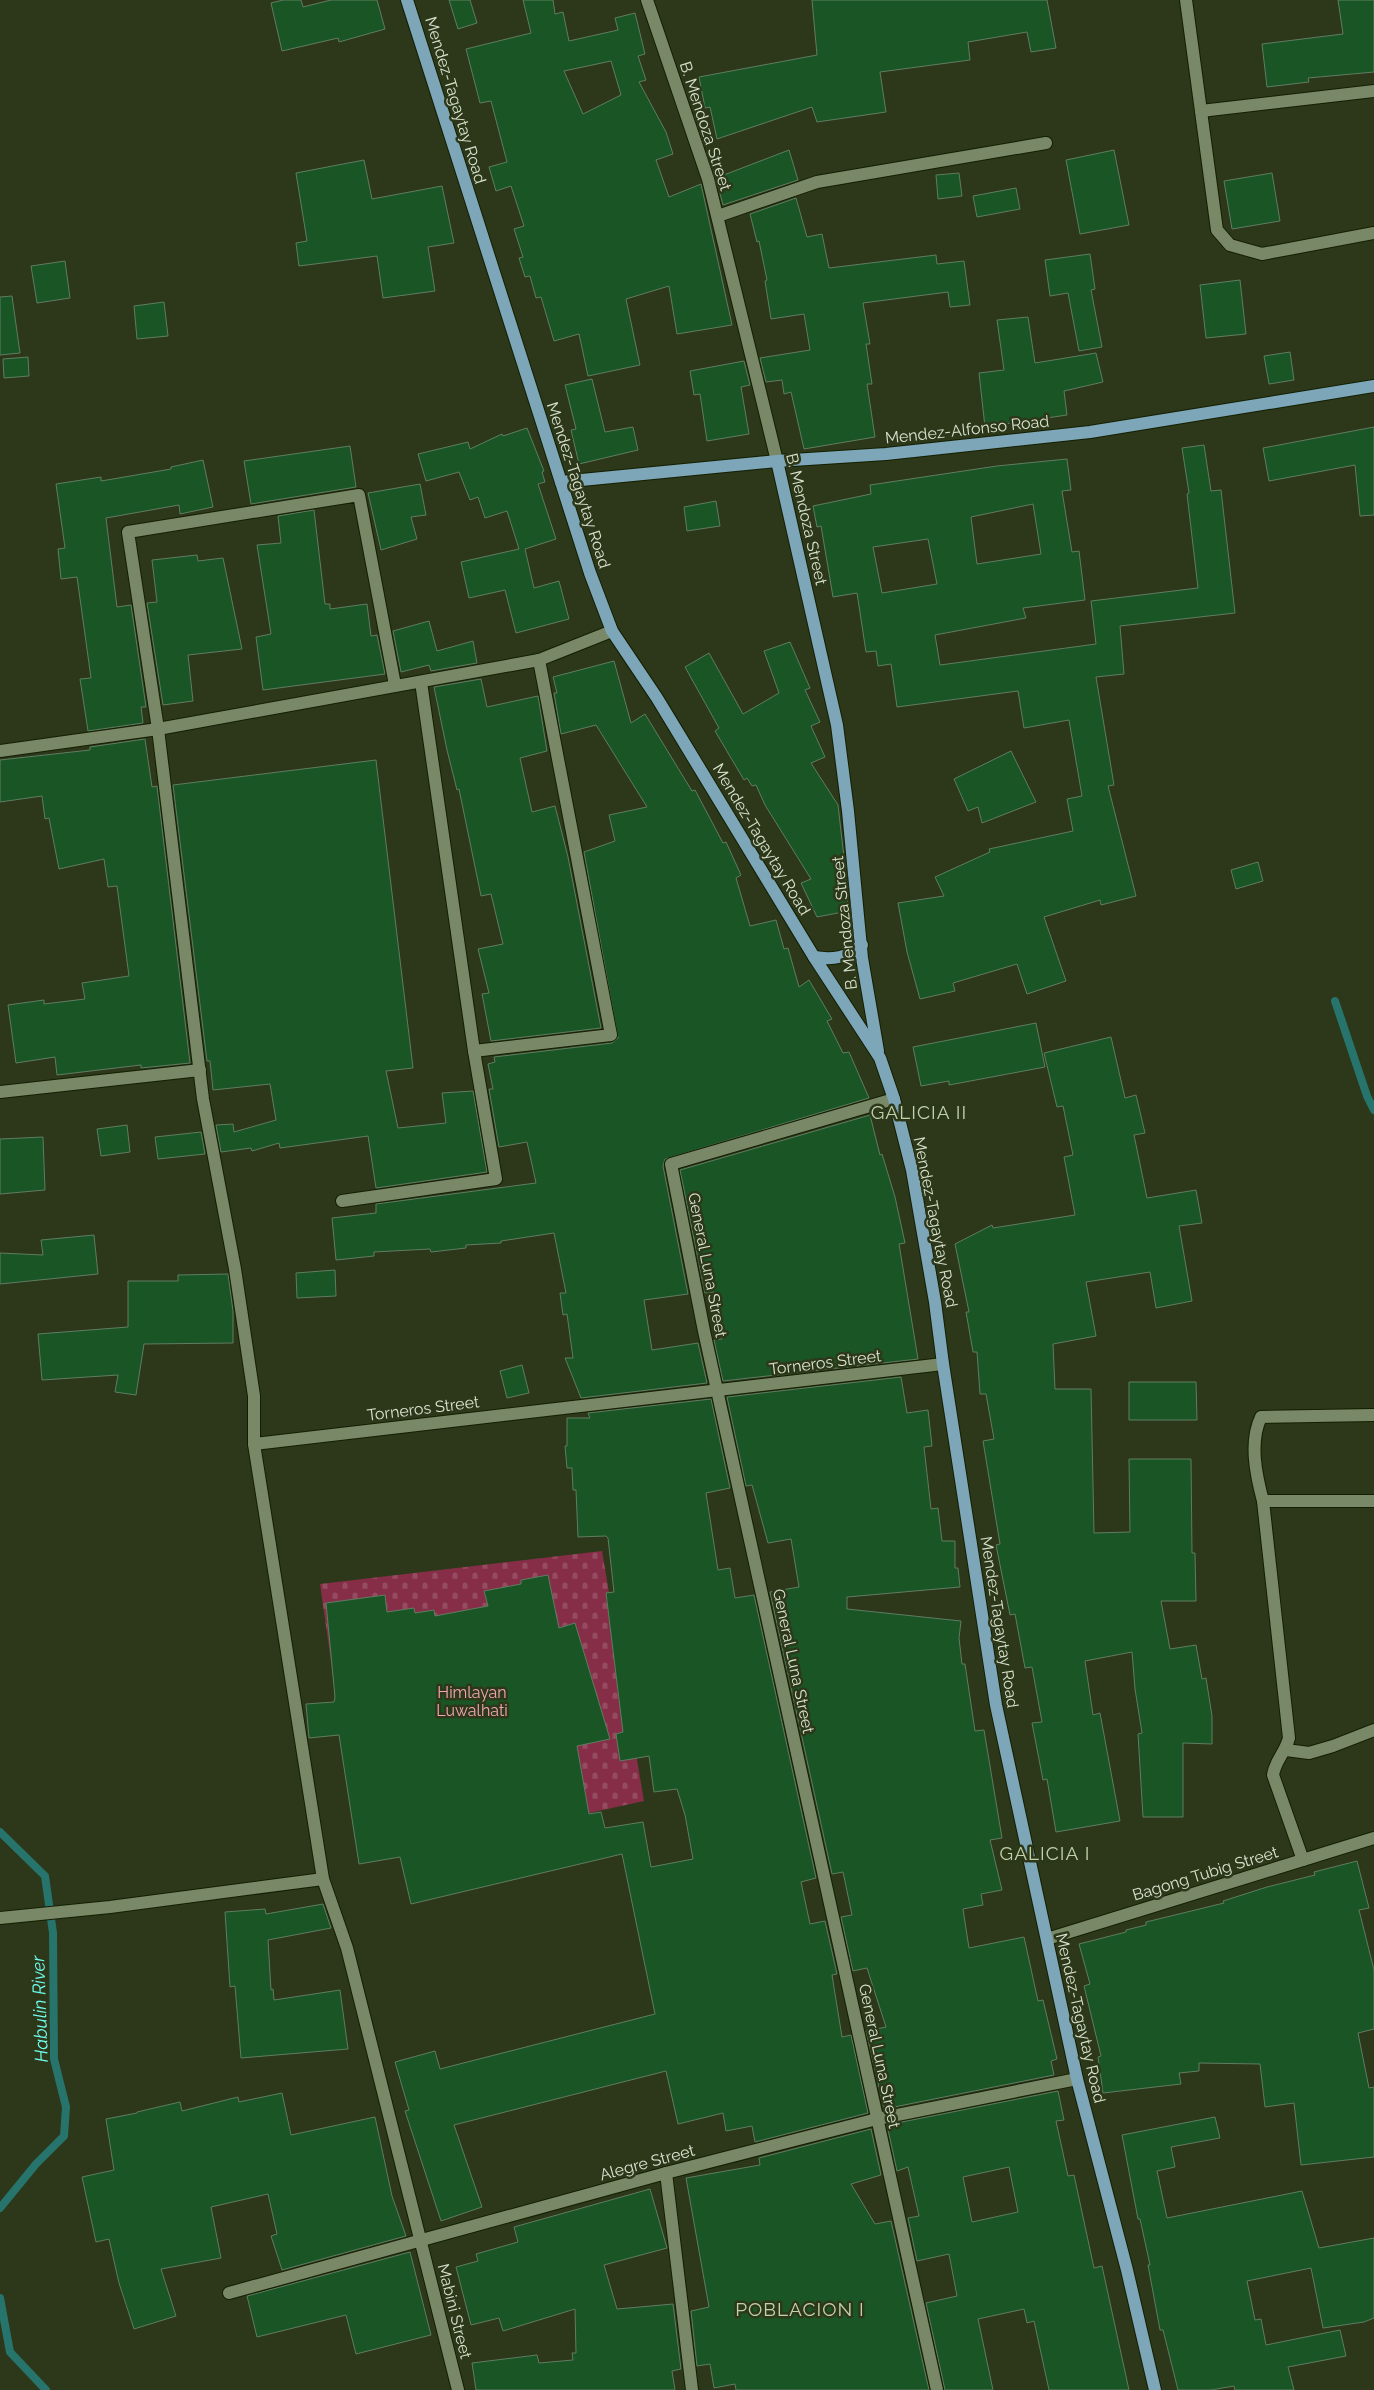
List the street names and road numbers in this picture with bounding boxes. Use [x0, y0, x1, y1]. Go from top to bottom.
street label: Mendez-Tagaytay Road [421, 14, 490, 186]
street label: B. Mendoza Street [676, 59, 736, 194]
street label: Mendez-Tagaytay Road [543, 400, 614, 571]
street label: Mendez-Alfonso Road [884, 411, 1050, 448]
street label: B. Mendoza Street [782, 451, 831, 587]
street label: Mendez-Tagaytay Road [709, 760, 814, 919]
street label: B. Mendoza Street [828, 854, 861, 991]
street label: Mendez-Tagaytay Road [910, 1135, 961, 1309]
street label: General Luna Street [684, 1191, 731, 1340]
street label: Torneros Street [768, 1346, 883, 1379]
street label: Torneros Street [366, 1392, 481, 1425]
street label: Mendez-Tagaytay Road [977, 1535, 1022, 1709]
street label: General Luna Street [769, 1587, 818, 1736]
street label: Bagong Tubig Street [1130, 1842, 1281, 1905]
street label: Mendez-Tagaytay Road [1052, 1931, 1109, 2105]
street label: General Luna Street [855, 1982, 904, 2131]
street label: Alegre Street [598, 2141, 697, 2184]
street label: Mabini Street [434, 2262, 476, 2361]

